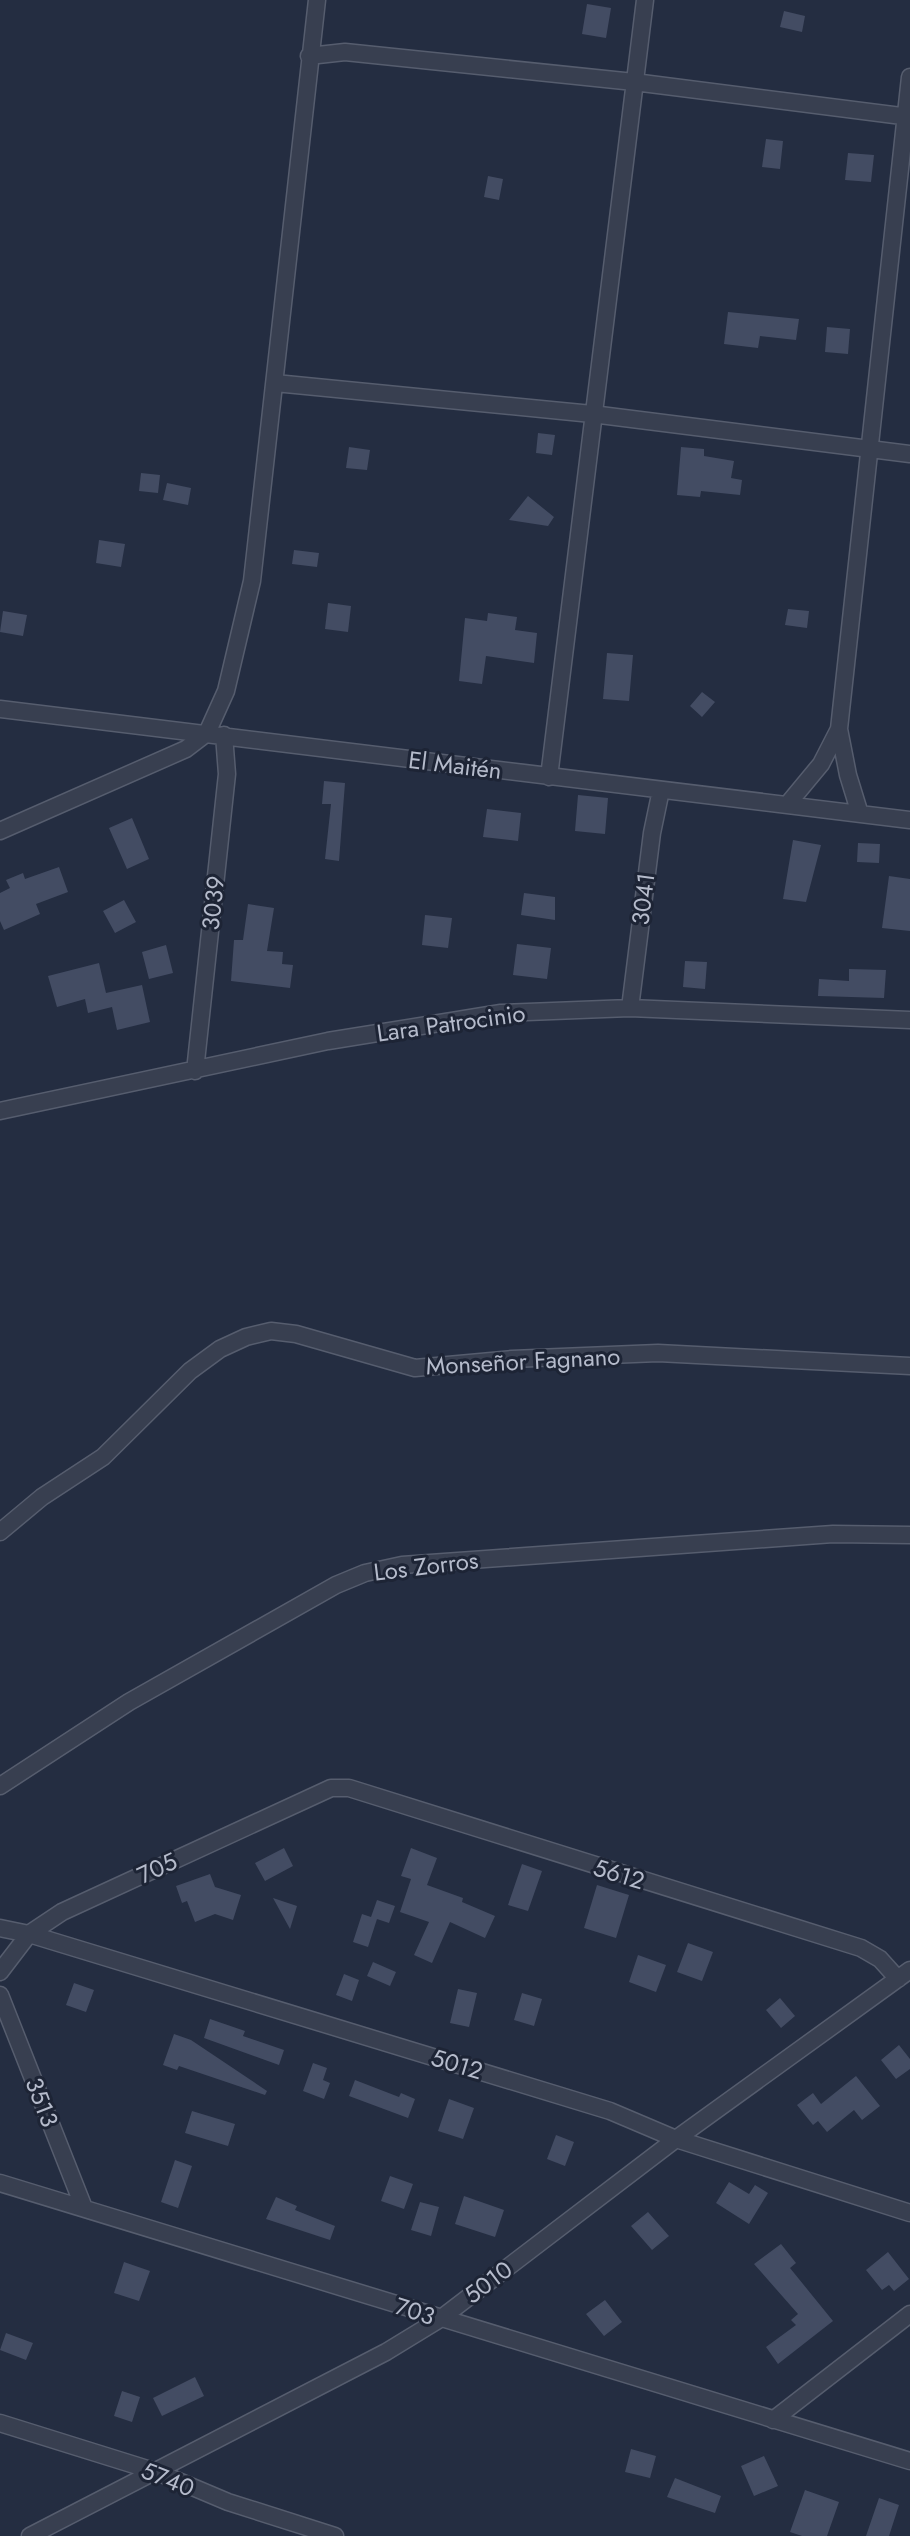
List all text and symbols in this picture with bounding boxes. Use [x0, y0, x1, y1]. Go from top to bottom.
street label: El Maitén [406, 742, 504, 788]
street label: 3041 [622, 871, 664, 927]
street label: 3039 [193, 874, 233, 932]
street label: Lara Patrocinio [374, 995, 528, 1051]
street label: Monseñor Fagnano [425, 1338, 621, 1384]
street label: Los Zorros [372, 1542, 480, 1590]
street label: 705 [131, 1844, 183, 1892]
street label: 5612 [589, 1850, 649, 1898]
street label: 5012 [427, 2040, 487, 2088]
street label: 3513 [17, 2072, 67, 2132]
street label: 5010 [456, 2252, 520, 2312]
street label: 703 [391, 2288, 439, 2334]
street label: 5740 [136, 2453, 200, 2505]

